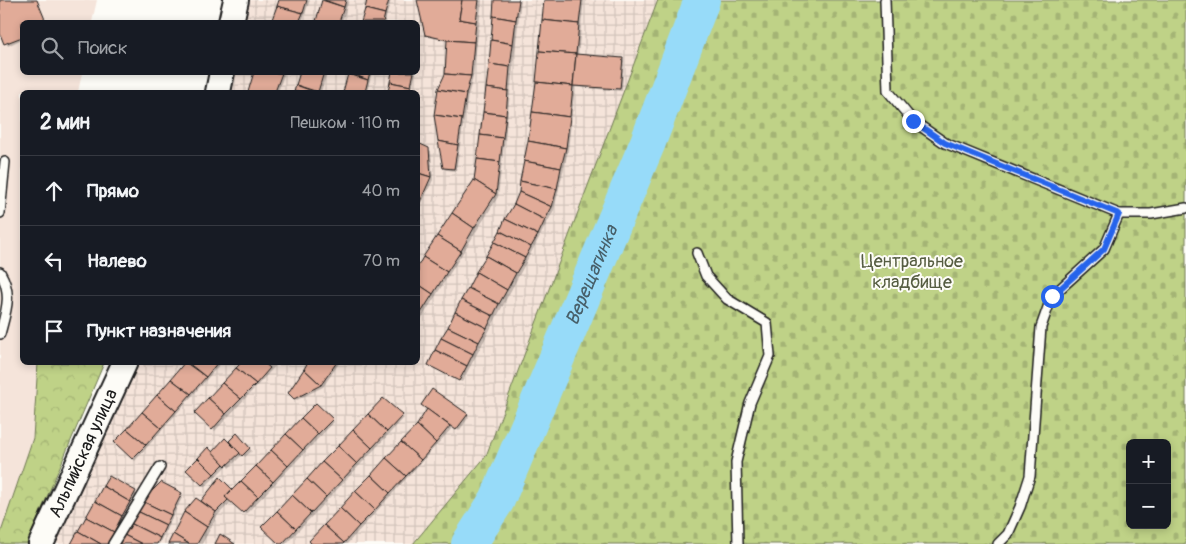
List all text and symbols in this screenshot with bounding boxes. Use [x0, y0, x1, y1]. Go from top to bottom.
search box [20, 20, 420, 75]
icon: search [38, 34, 66, 62]
text: Поиск [78, 36, 128, 60]
text: 2 мин [40, 109, 90, 136]
route end [902, 110, 925, 133]
text: Пешком · 110 m [291, 113, 400, 133]
icon: ahead [40, 177, 68, 205]
text: Прямо [87, 179, 139, 203]
text: 40 m [362, 181, 400, 201]
water label: Верещагинка [560, 221, 624, 329]
icon: left [40, 247, 68, 275]
text: Налево [87, 249, 147, 273]
park label: Центральное кладбище [861, 250, 963, 294]
text: 70 m [363, 251, 400, 271]
route start [1041, 285, 1064, 308]
icon: arrive [40, 317, 68, 345]
text: Пункт назначения [87, 319, 231, 343]
street label: Альпийская улица [43, 385, 123, 521]
map controls [1126, 439, 1171, 529]
button: + [1126, 439, 1171, 484]
button: − [1126, 484, 1171, 529]

